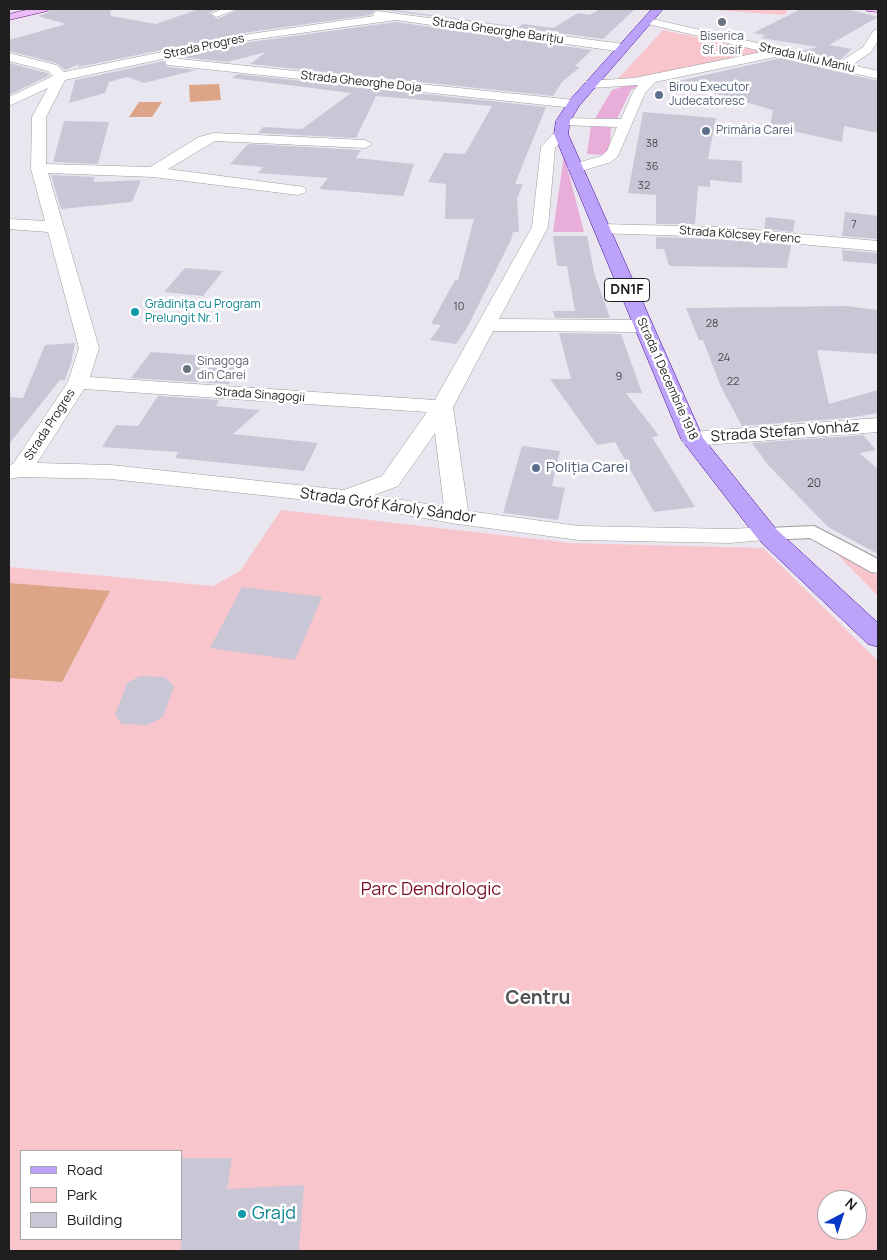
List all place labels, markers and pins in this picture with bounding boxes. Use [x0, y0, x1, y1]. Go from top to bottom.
marker: Biserica Sf. Iosif [716, 16, 728, 28]
place label: Biserica Sf. Iosif [700, 30, 744, 58]
place label: Birou Executor Judecatoresc [669, 81, 750, 109]
marker: Birou Executor Judecatoresc [653, 89, 665, 101]
place label: Primăria Carei [716, 124, 793, 138]
marker: Primăria Carei [700, 125, 712, 137]
place label: Grădinița cu Program Prelungit Nr. 1 [145, 298, 261, 326]
marker: Grădinița cu Program Prelungit Nr. 1 [129, 306, 141, 318]
place label: Sinagoga din Carei [197, 355, 249, 383]
marker: Sinagoga din Carei [181, 363, 193, 375]
place label: Poliția Carei [546, 459, 628, 477]
marker: Poliția Carei [530, 462, 542, 474]
place label: Grajd [252, 1203, 296, 1225]
marker: Grajd [236, 1208, 248, 1220]

